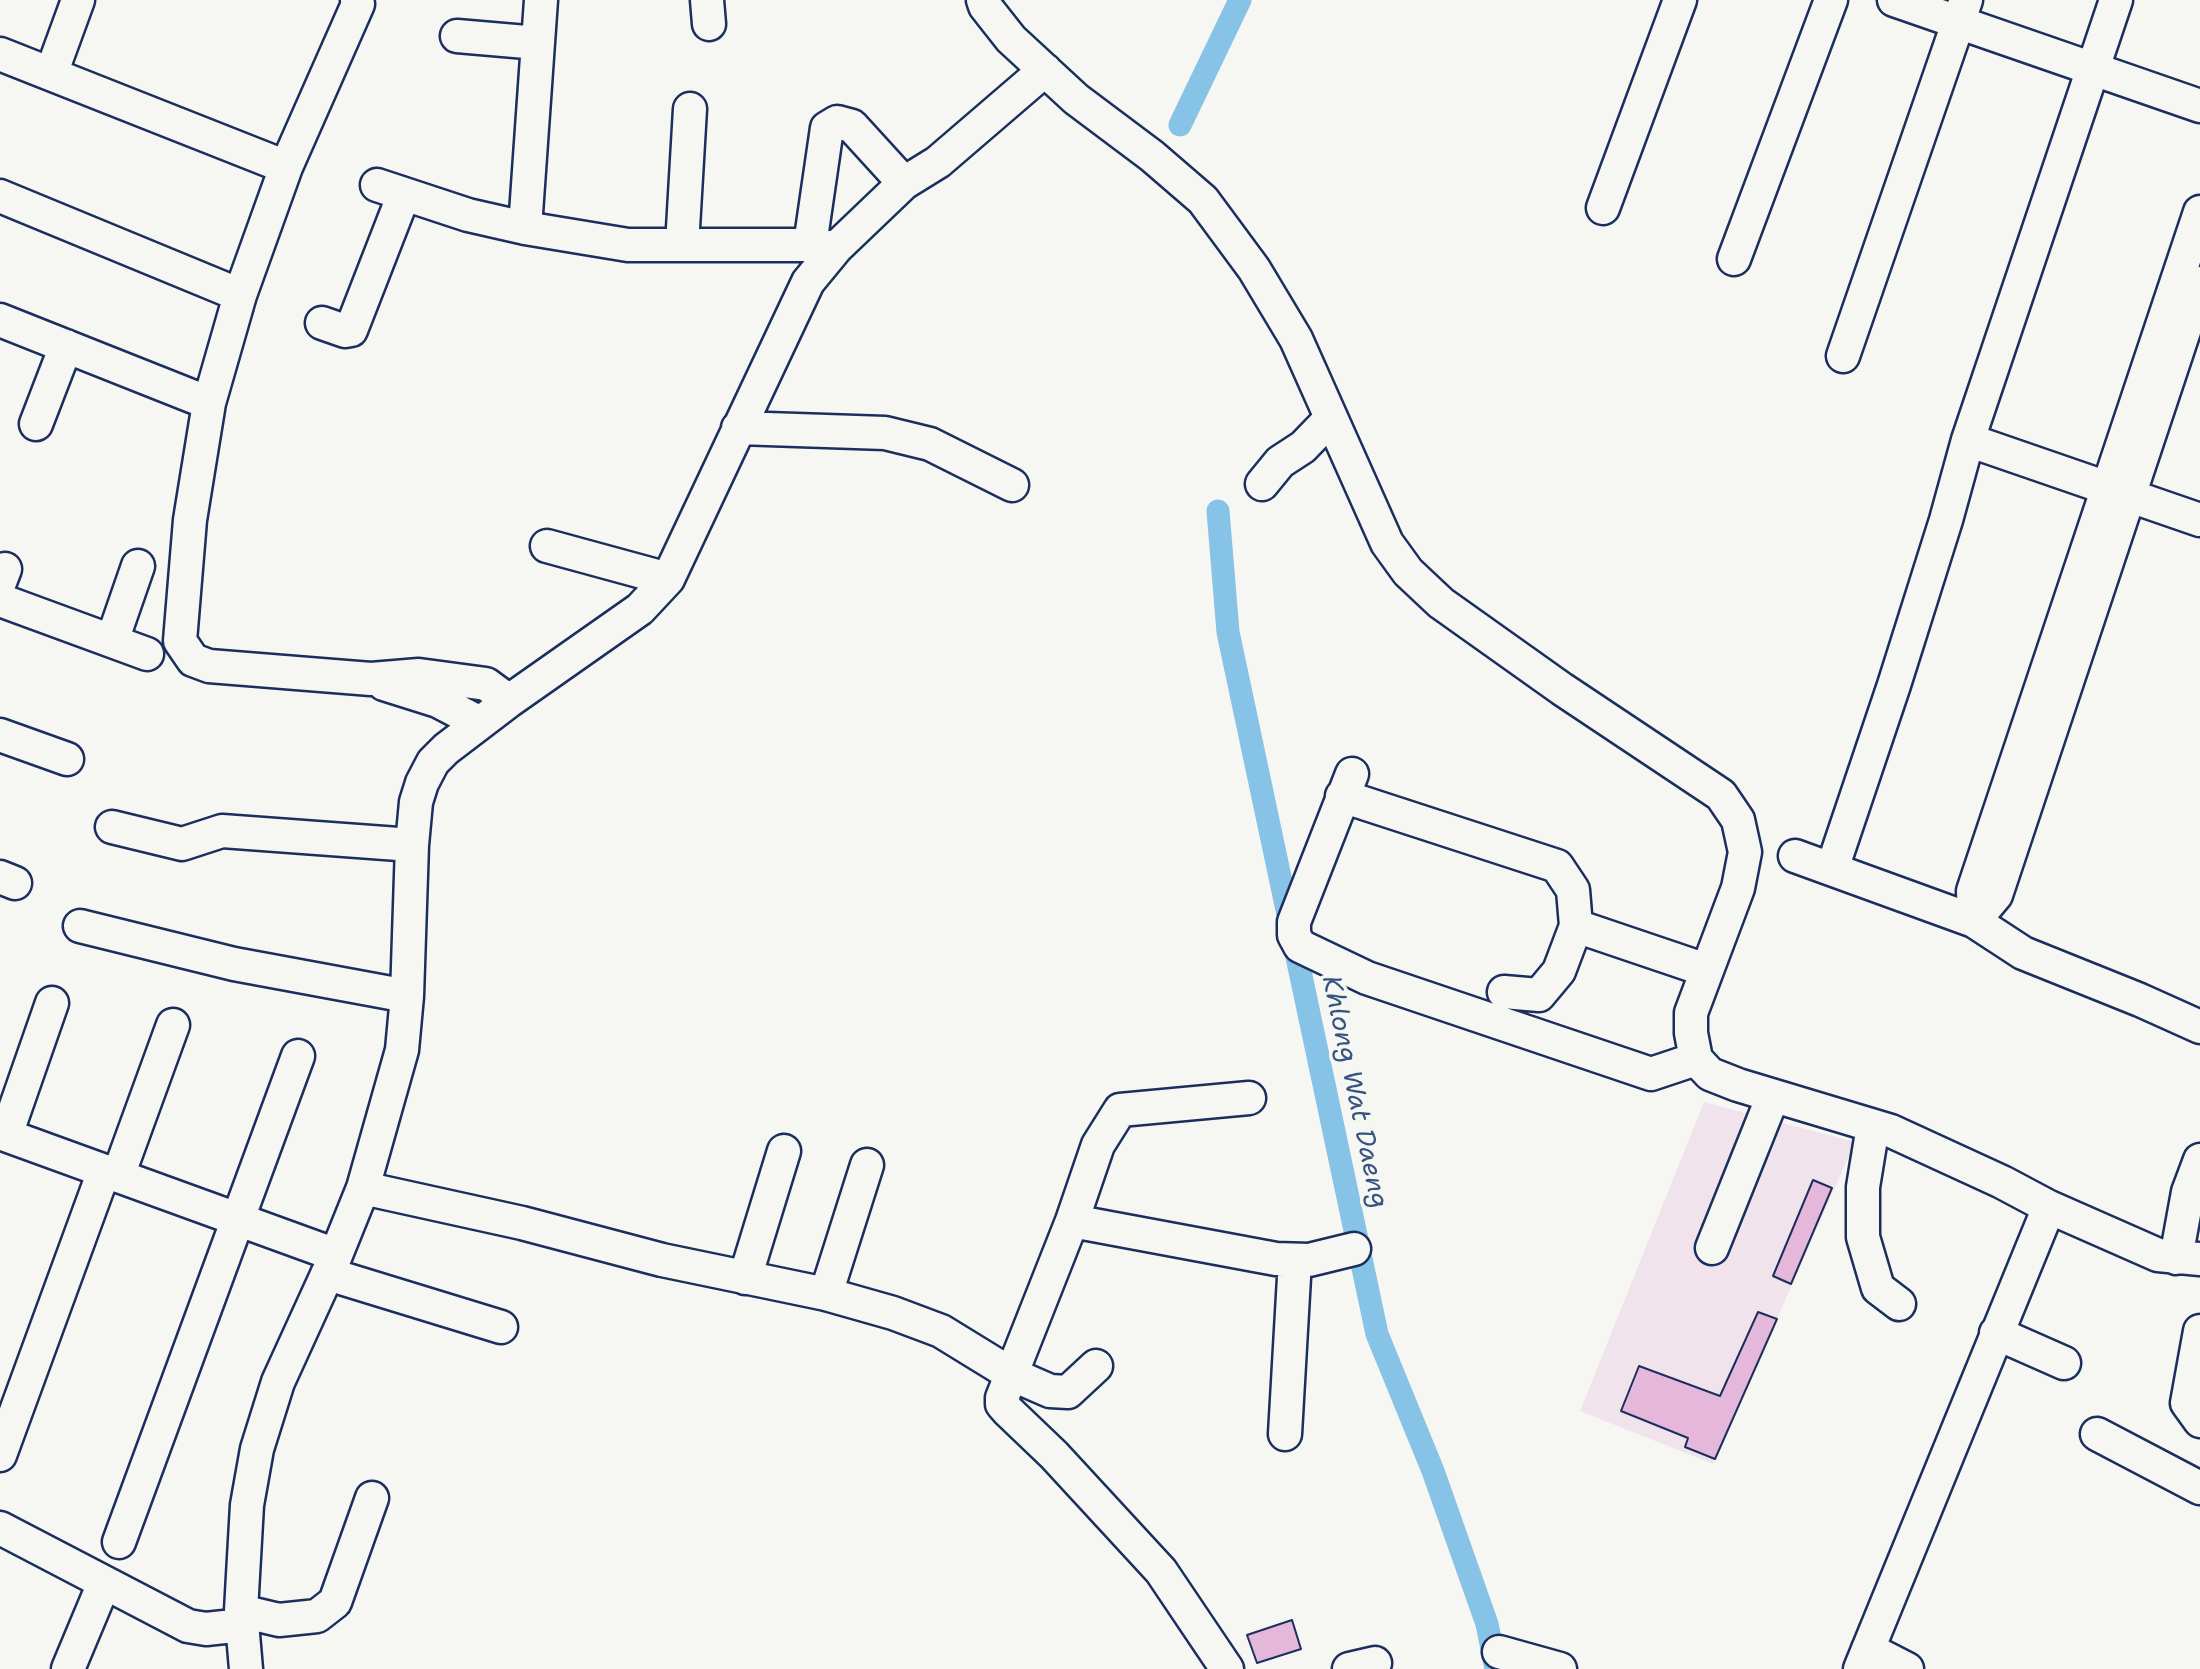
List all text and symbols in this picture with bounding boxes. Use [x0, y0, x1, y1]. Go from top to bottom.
water label: Khlong Wat Daeng [1314, 973, 1394, 1211]

